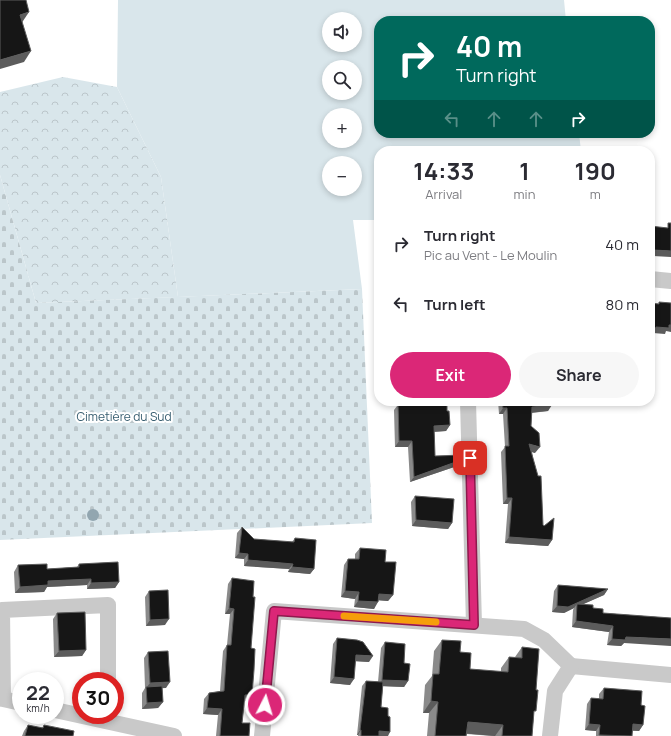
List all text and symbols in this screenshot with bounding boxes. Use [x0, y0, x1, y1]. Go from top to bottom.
map controls [322, 12, 362, 196]
button: sound [322, 12, 362, 52]
text: 40 m [456, 27, 522, 65]
icon: right [390, 32, 442, 84]
button: search [322, 60, 362, 100]
text: Turn right [456, 63, 537, 87]
button: + [322, 108, 362, 148]
icon: left [441, 108, 463, 130]
icon: ahead [483, 108, 505, 130]
icon: ahead [525, 108, 547, 130]
icon: right [567, 108, 589, 130]
text: 14:33 [413, 154, 474, 187]
text: 1 [519, 154, 530, 187]
text: 190 [575, 154, 616, 187]
button: − [322, 156, 362, 196]
text: Arrival [425, 185, 462, 203]
text: min [514, 185, 535, 203]
text: m [590, 185, 601, 203]
text: Turn right [424, 225, 495, 246]
icon: right [390, 233, 412, 255]
text: 40 m [605, 234, 639, 255]
text: Pic au Vent - Le Moulin [424, 246, 557, 264]
icon: left [390, 293, 412, 315]
text: Turn left [424, 294, 486, 315]
text: 80 m [605, 294, 639, 315]
button: Exit [390, 352, 511, 398]
button: Share [519, 352, 639, 398]
park label: Cimetière du Sud [76, 408, 172, 425]
pin [453, 441, 487, 475]
icon: arrive [459, 447, 481, 469]
speed limit sign: 30 [72, 672, 124, 724]
text: 22 [26, 679, 50, 706]
position arrow [244, 684, 286, 726]
text: km/h [26, 701, 50, 715]

